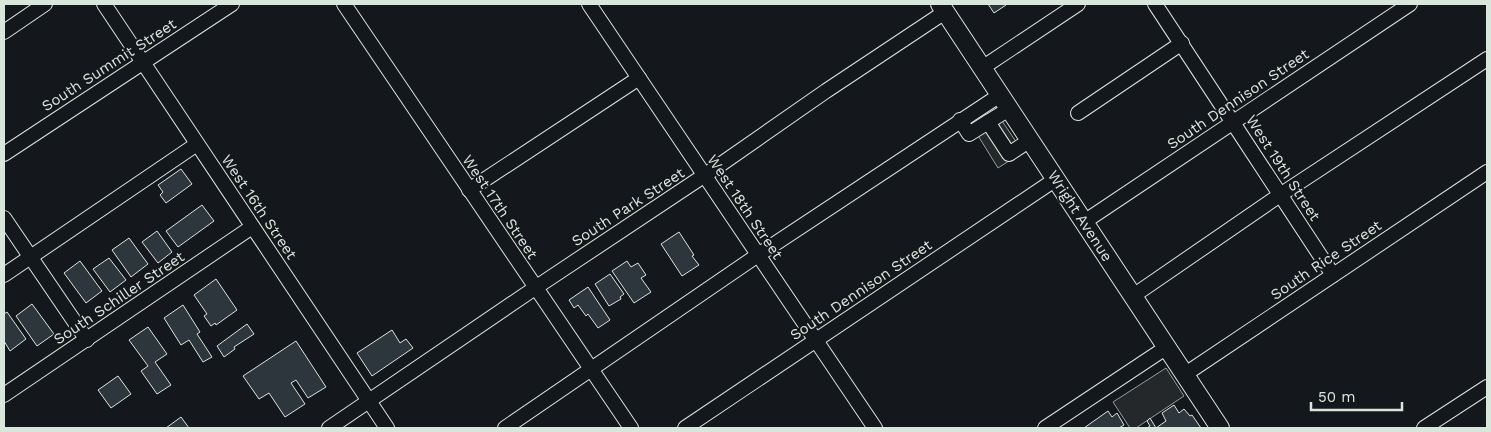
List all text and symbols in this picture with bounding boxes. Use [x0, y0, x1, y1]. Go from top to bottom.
street label: South Summit Street [38, 14, 180, 115]
street label: South Dennison Street [1164, 44, 1313, 153]
street label: West 19th Street [1242, 112, 1324, 225]
street label: West 16th Street [217, 151, 301, 263]
street label: West 18th Street [703, 151, 787, 263]
street label: West 17th Street [459, 152, 542, 263]
street label: South Park Street [568, 163, 688, 250]
street label: Wright Avenue [1044, 167, 1116, 265]
street label: South Rice Street [1267, 216, 1385, 304]
street label: South Dennison Street [787, 235, 936, 344]
street label: South Schiller Street [50, 247, 188, 348]
scale bar [1311, 380, 1402, 412]
text: 50 m [1318, 388, 1355, 406]

